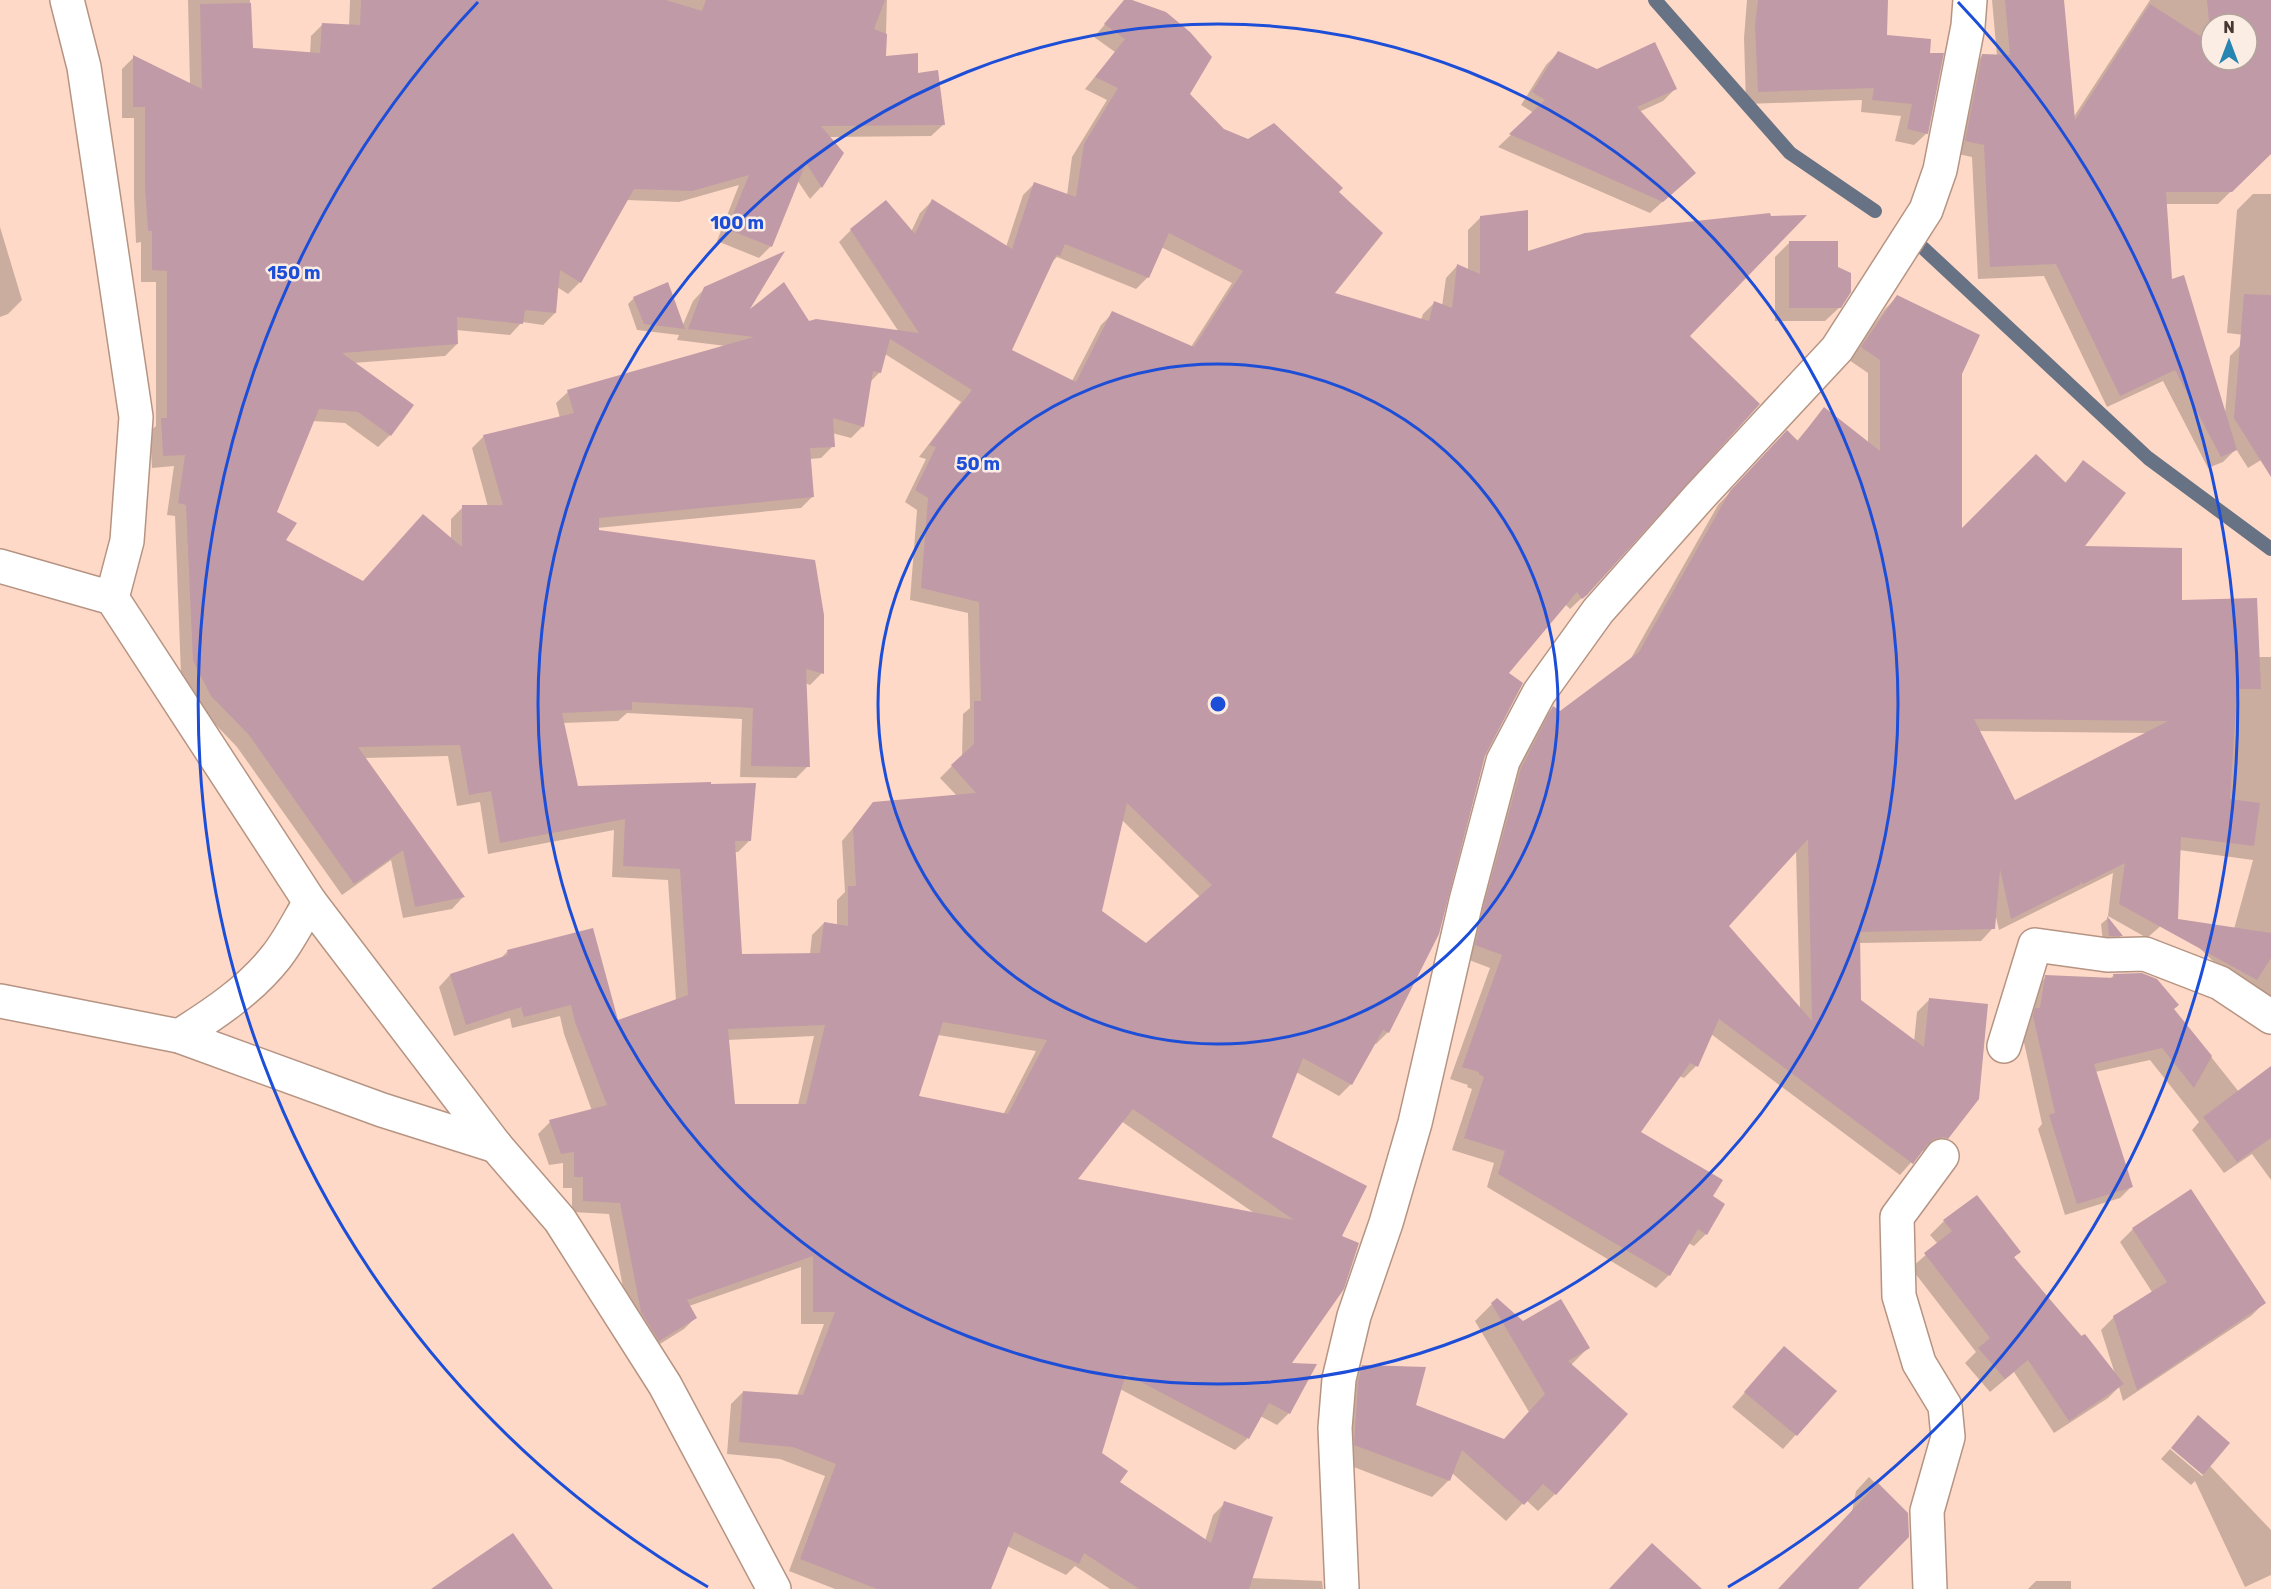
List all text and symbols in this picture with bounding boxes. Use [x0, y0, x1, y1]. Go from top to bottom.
north arrow [2199, 12, 2259, 72]
text: N [2223, 18, 2235, 37]
text: 100 m [710, 212, 764, 234]
text: 150 m [267, 262, 321, 284]
text: 50 m [956, 453, 1000, 475]
centre of rings [1208, 694, 1228, 714]

